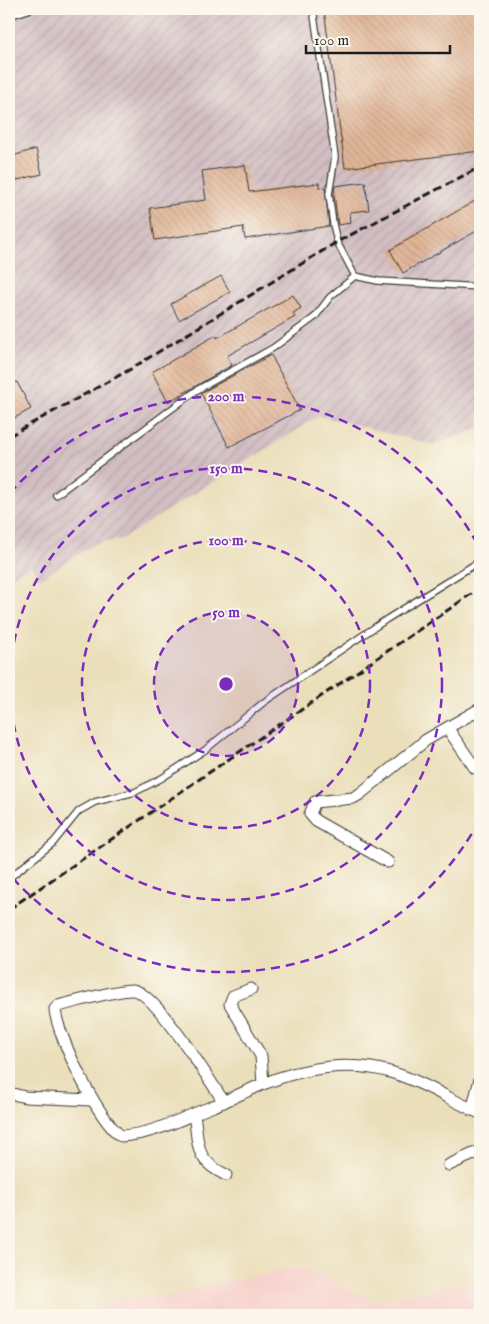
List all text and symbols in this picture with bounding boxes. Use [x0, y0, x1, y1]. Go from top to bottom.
scale bar [306, 22, 450, 54]
text: 100 m [314, 31, 350, 50]
text: 200 m [208, 387, 245, 406]
text: 150 m [209, 459, 243, 478]
text: 100 m [208, 531, 244, 550]
text: 50 m [212, 603, 240, 622]
centre of rings [217, 675, 235, 693]

